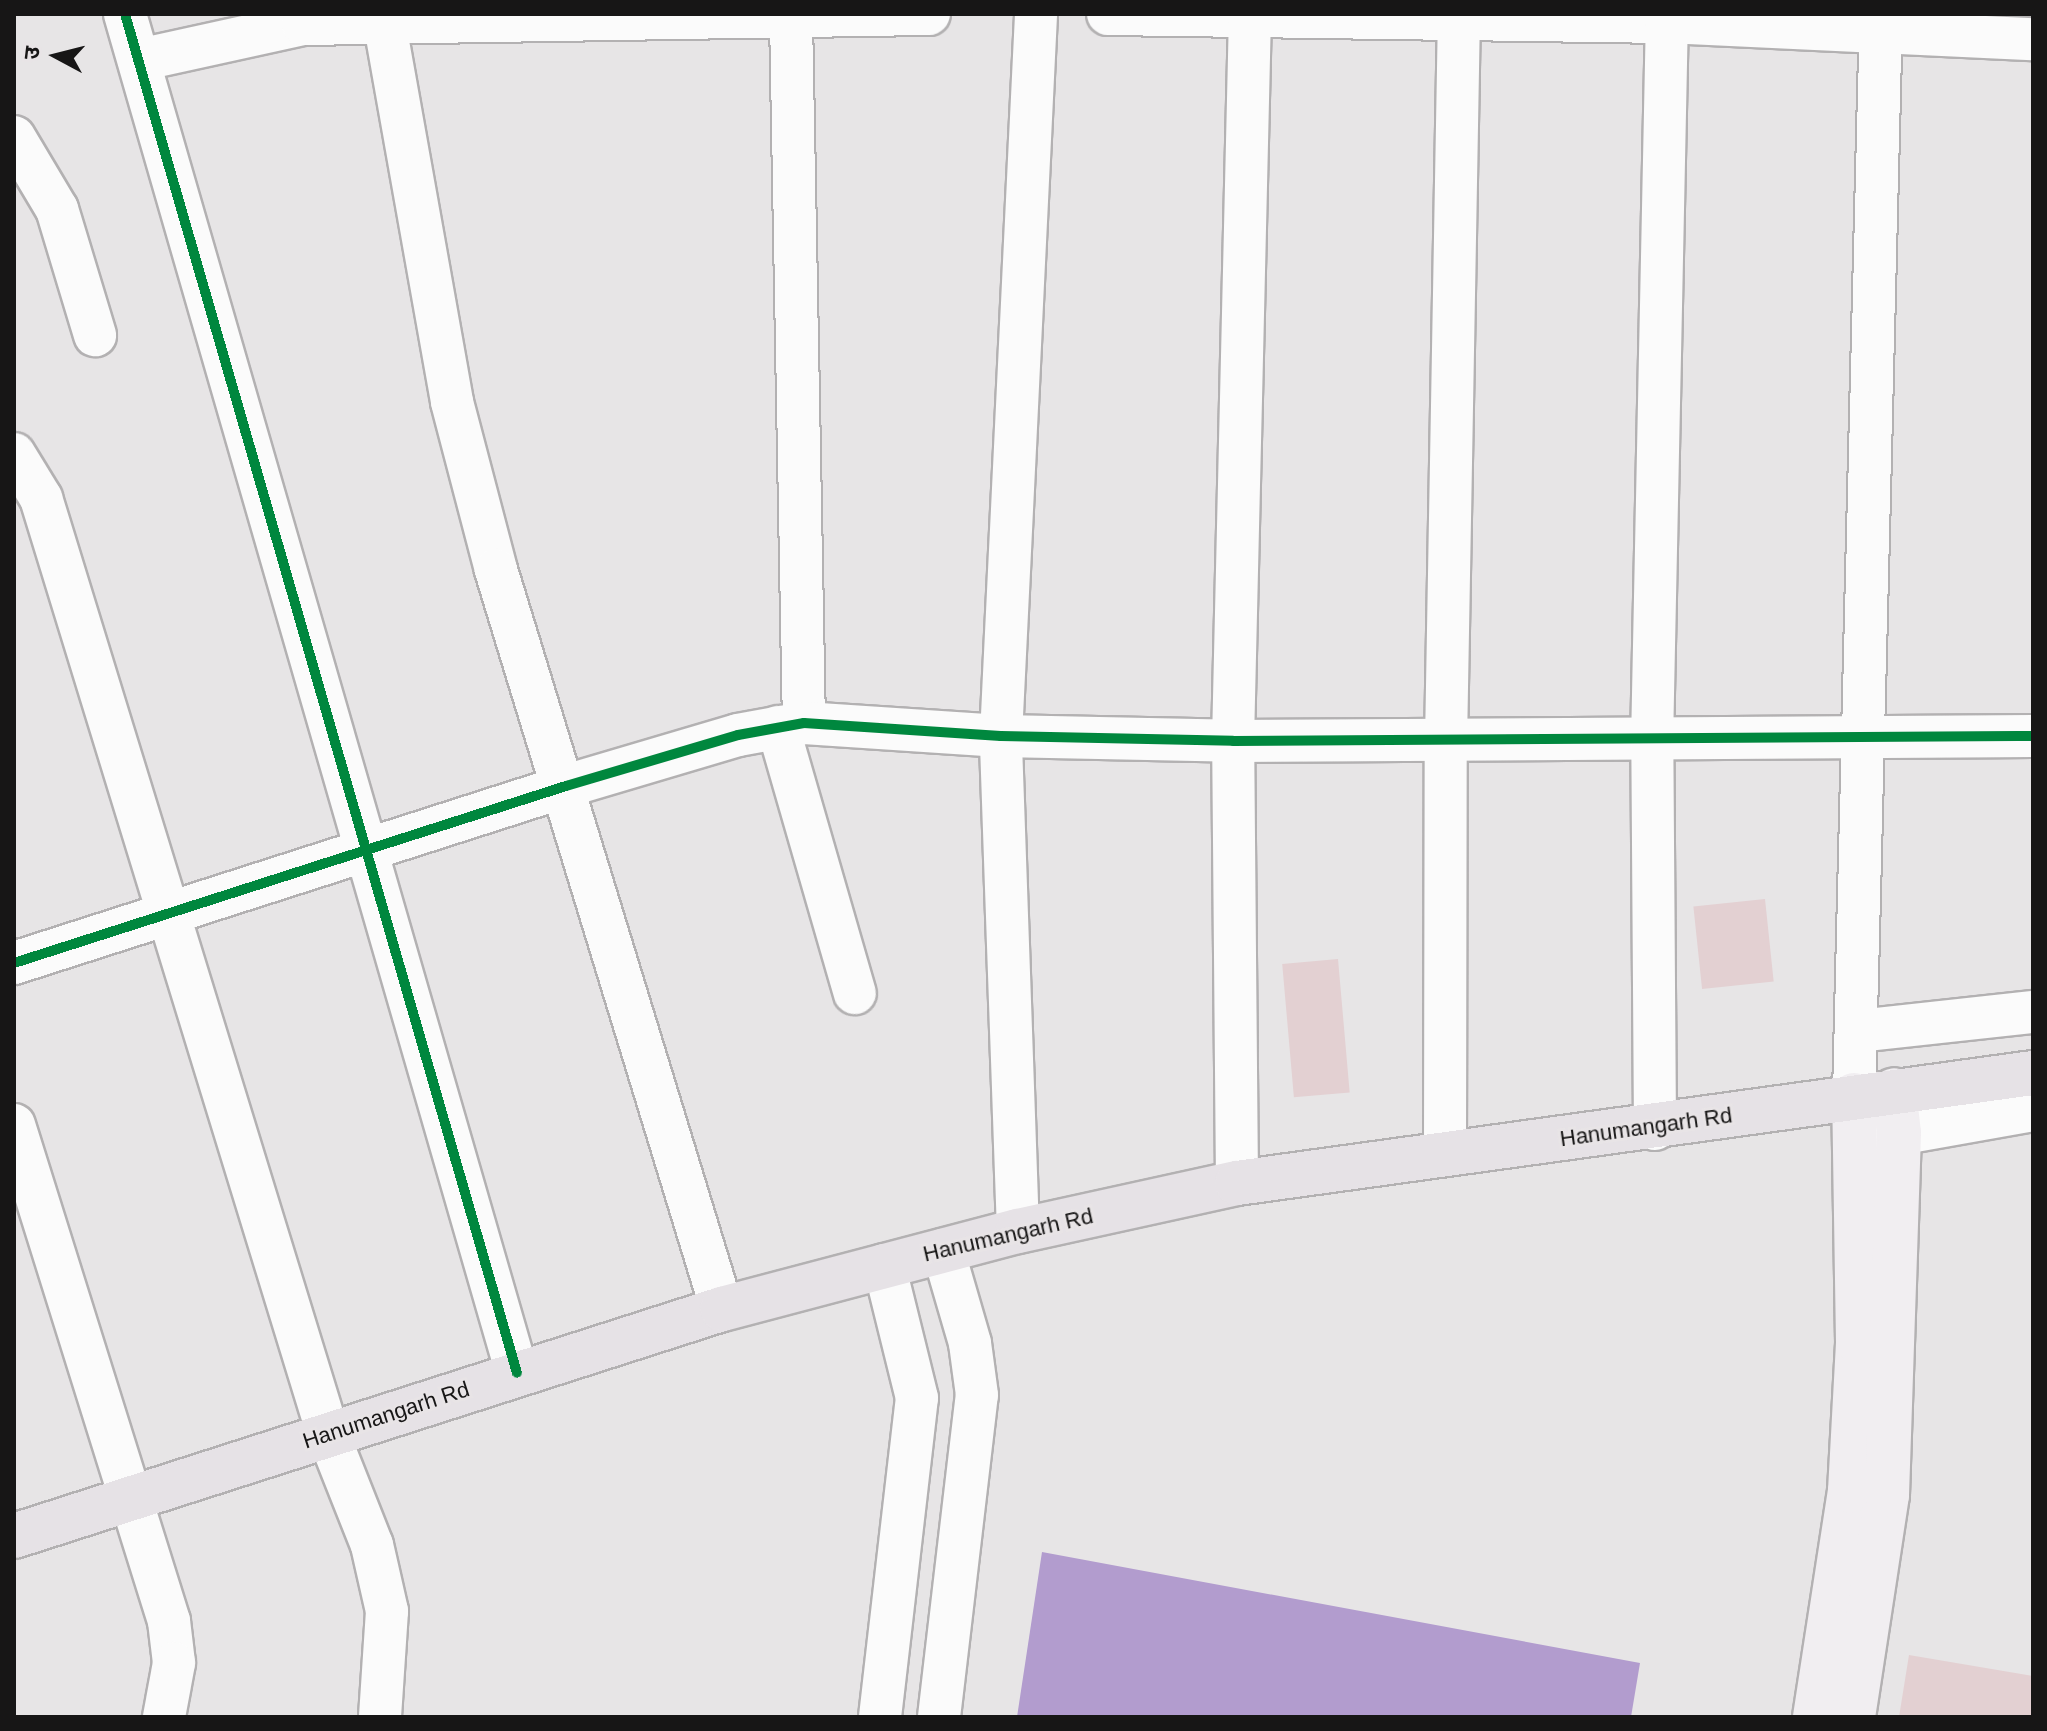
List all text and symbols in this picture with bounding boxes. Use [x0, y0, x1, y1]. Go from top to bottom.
north arrow [16, 16, 96, 96]
text: उ [18, 45, 45, 61]
street label: Hanumangarh Rd [1558, 1102, 1734, 1152]
street label: Hanumangarh Rd [920, 1203, 1096, 1267]
street label: Hanumangarh Rd [299, 1376, 473, 1454]

